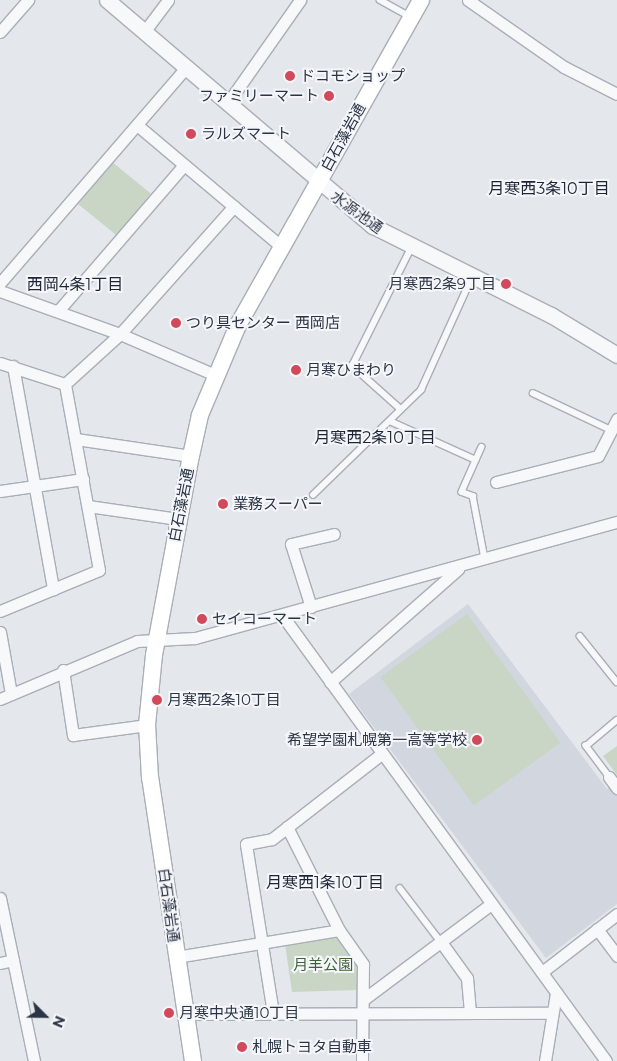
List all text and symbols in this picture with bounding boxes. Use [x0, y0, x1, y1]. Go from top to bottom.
place label: ドコモショップ [300, 67, 405, 85]
marker: ドコモショップ [284, 70, 296, 82]
place label: ファミリーマート [199, 87, 319, 105]
marker: ファミリーマート [323, 90, 335, 102]
street label: 白石藻岩通 [317, 100, 369, 174]
place label: ラルズマート [201, 125, 291, 143]
marker: ラルズマート [185, 128, 197, 140]
district label: 月寒西3条10丁目 [488, 179, 610, 199]
street label: 水源池通 [327, 187, 387, 237]
district label: 西岡4条1丁目 [27, 275, 123, 295]
place label: 月寒西2条9丁目 [388, 275, 496, 293]
marker: 月寒西2条9丁目 [500, 278, 512, 290]
place label: つり具センター 西岡店 [186, 314, 340, 332]
marker: つり具センター 西岡店 [170, 317, 182, 329]
place label: 月寒ひまわり [306, 361, 396, 379]
marker: 月寒ひまわり [290, 364, 302, 376]
district label: 月寒西2条10丁目 [314, 428, 436, 448]
street label: 白石藻岩通 [165, 466, 197, 544]
place label: 業務スーパー [233, 495, 323, 513]
marker: 業務スーパー [217, 498, 229, 510]
place label: セイコーマート [212, 610, 317, 628]
marker: セイコーマート [196, 613, 208, 625]
place label: 月寒西2条10丁目 [167, 691, 281, 709]
marker: 月寒西2条10丁目 [151, 694, 163, 706]
place label: 希望学園札幌第一高等学校 [287, 731, 467, 749]
marker: 希望学園札幌第一高等学校 [471, 734, 483, 746]
street label: 白石藻岩通 [155, 867, 183, 943]
district label: 月寒西1条10丁目 [266, 873, 384, 893]
park label: 月羊公園 [293, 956, 353, 974]
north arrow [20, 991, 70, 1041]
place label: 月寒中央通10丁目 [179, 1004, 299, 1022]
marker: 月寒中央通10丁目 [163, 1007, 175, 1019]
text: N [48, 1013, 69, 1031]
place label: 札幌トヨタ自動車 [252, 1038, 372, 1056]
marker: 札幌トヨタ自動車 [236, 1041, 248, 1053]

